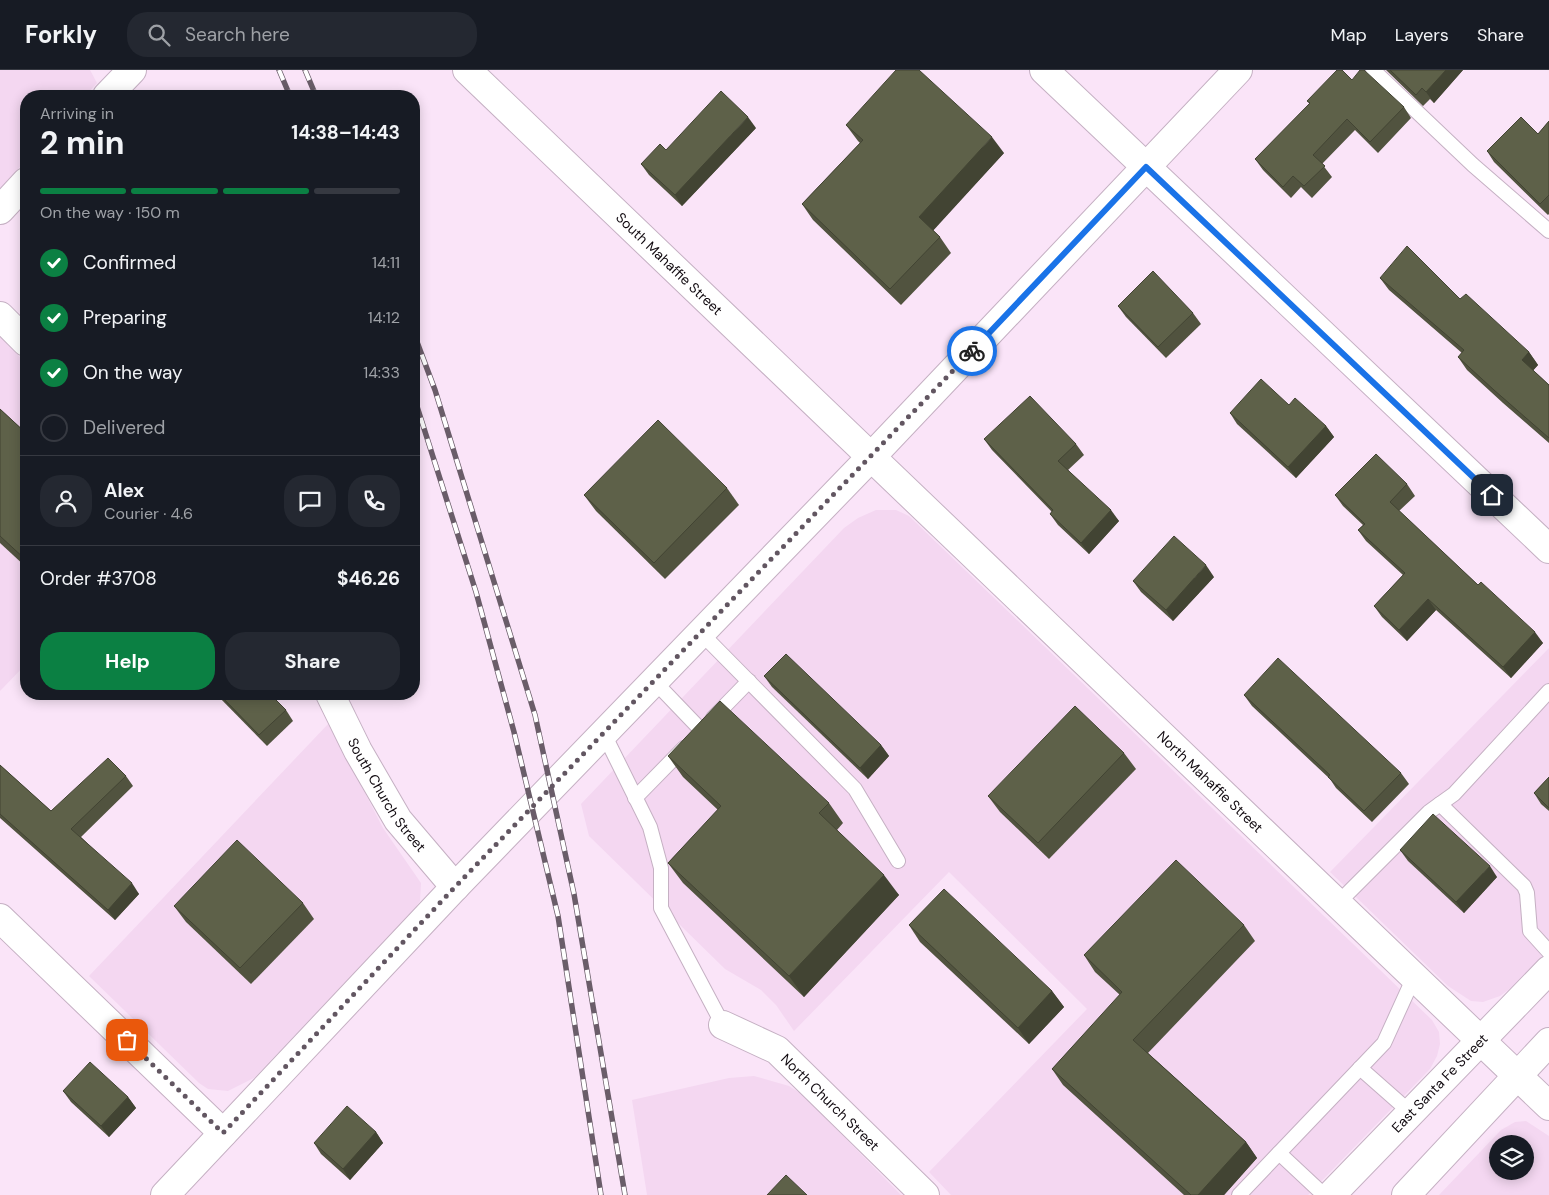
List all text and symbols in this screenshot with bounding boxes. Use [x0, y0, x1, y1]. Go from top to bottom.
search box [127, 12, 477, 57]
text: Forkly [25, 19, 97, 50]
icon: search [145, 21, 173, 49]
text: Search here [185, 22, 290, 47]
text: Map [1331, 23, 1367, 47]
text: Layers [1395, 23, 1449, 47]
text: Share [1477, 23, 1524, 47]
text: Arriving in [40, 103, 114, 124]
text: 14:38–14:43 [291, 120, 400, 145]
text: 2 min [40, 122, 125, 164]
text: On the way · 150 m [40, 202, 180, 223]
street label: South Mahaffie Street [612, 208, 726, 319]
icon: check [40, 249, 68, 277]
text: Confirmed [83, 250, 176, 275]
text: 14:11 [372, 252, 400, 273]
icon: check [40, 304, 68, 332]
text: Preparing [83, 305, 167, 330]
text: 14:12 [368, 307, 400, 328]
courier [947, 326, 997, 376]
icon: bike [958, 337, 986, 365]
icon: check [40, 359, 68, 387]
text: On the way [83, 360, 183, 385]
text: 14:33 [363, 362, 400, 383]
text: Delivered [83, 415, 165, 440]
pin [1471, 474, 1513, 516]
button: person [40, 475, 92, 527]
button: chat [284, 475, 336, 527]
button: phone [348, 475, 400, 527]
text: Alex [104, 478, 144, 503]
icon: home [1478, 481, 1506, 509]
text: Courier · 4.6 [104, 503, 193, 524]
text: Order #3708 [40, 566, 157, 591]
text: $46.26 [337, 566, 400, 591]
button: Help [40, 632, 215, 690]
button: Share [225, 632, 400, 690]
street label: North Mahaffie Street [1154, 727, 1267, 836]
street label: South Church Street [344, 735, 430, 855]
pin [106, 1019, 148, 1061]
icon: bag [113, 1026, 141, 1054]
street label: East Santa Fe Street [1388, 1030, 1492, 1136]
street label: North Church Street [777, 1050, 883, 1154]
map controls [1489, 1135, 1534, 1180]
button: layers [1489, 1135, 1534, 1180]

